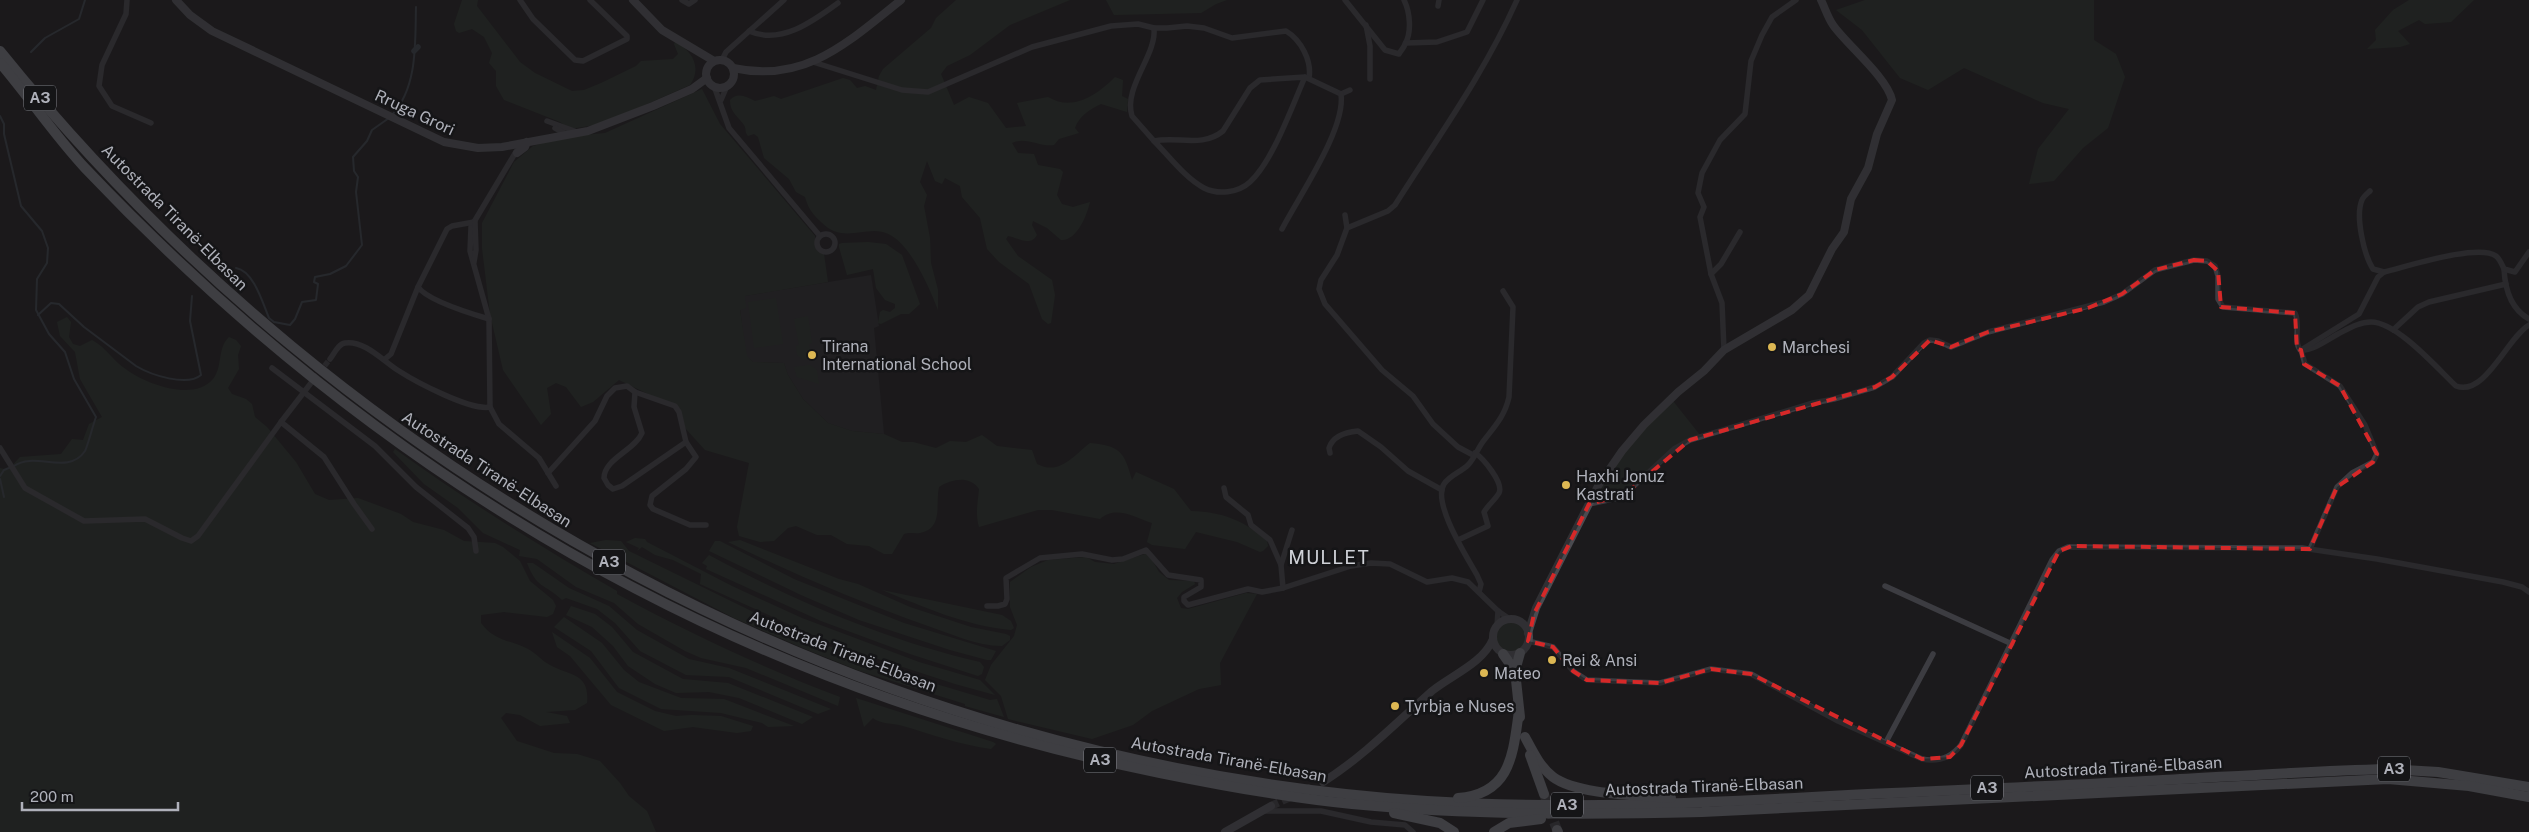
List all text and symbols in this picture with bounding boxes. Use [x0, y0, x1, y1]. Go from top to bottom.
road number: A3 [24, 86, 56, 110]
street label: Rruga Grori [372, 86, 458, 139]
street label: Autostrada Tiranë-Elbasan [98, 140, 252, 294]
place label: Tirana International School [822, 337, 972, 374]
place label: Marchesi [1782, 338, 1850, 357]
marker: Marchesi [1766, 341, 1778, 353]
marker: Tirana International School [806, 349, 818, 361]
street label: Autostrada Tiranë-Elbasan [398, 407, 575, 531]
place label: Haxhi Jonuz Kastrati [1576, 467, 1665, 504]
marker: Haxhi Jonuz Kastrati [1560, 479, 1572, 491]
district label: MULLET [1288, 546, 1370, 568]
road number: A3 [593, 550, 625, 574]
street label: Autostrada Tiranë-Elbasan [747, 607, 939, 696]
place label: Rei & Ansi [1562, 651, 1637, 670]
marker: Rei & Ansi [1546, 654, 1558, 666]
place label: Mateo [1494, 664, 1541, 683]
marker: Mateo [1478, 667, 1490, 679]
place label: Tyrbja e Nuses [1405, 697, 1514, 716]
marker: Tyrbja e Nuses [1389, 700, 1401, 712]
street label: Autostrada Tiranë-Elbasan [1130, 733, 1328, 786]
road number: A3 [1084, 748, 1116, 772]
street label: Autostrada Tiranë-Elbasan [2023, 753, 2223, 782]
road number: A3 [2378, 756, 2410, 782]
street label: Autostrada Tiranë-Elbasan [1604, 774, 1804, 799]
road number: A3 [1971, 776, 2003, 800]
scale bar [22, 780, 179, 812]
text: 200 m [30, 788, 74, 805]
road number: A3 [1551, 792, 1583, 818]

